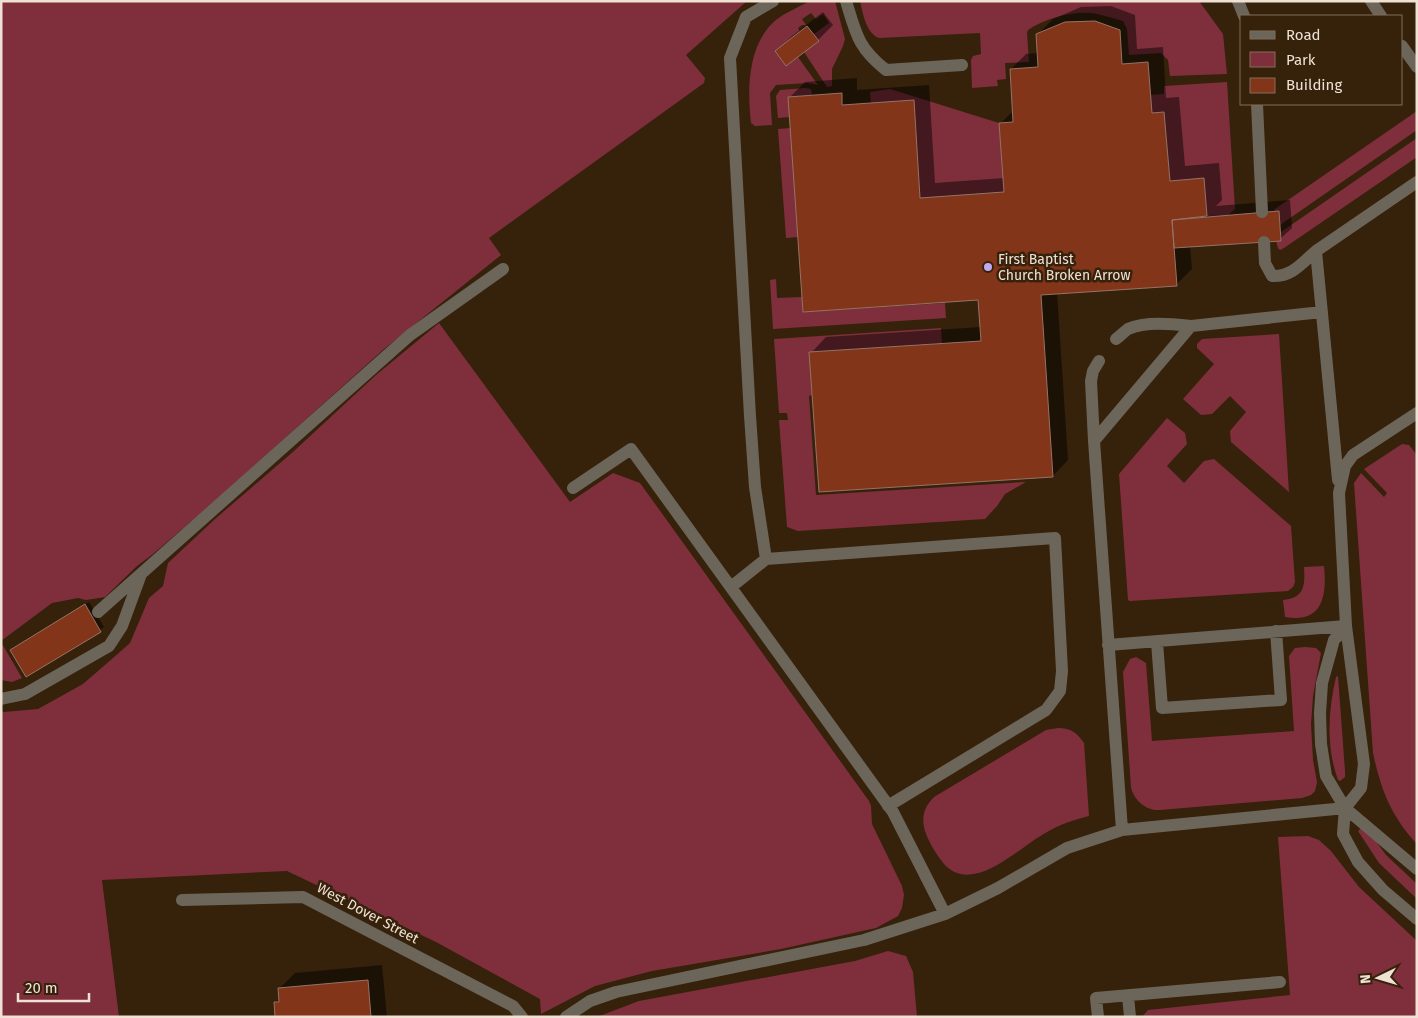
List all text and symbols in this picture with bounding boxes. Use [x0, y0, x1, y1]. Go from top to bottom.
legend [1240, 15, 1403, 105]
text: Road [1286, 26, 1321, 44]
text: Park [1286, 51, 1316, 69]
text: Building [1286, 76, 1342, 94]
place label: First Baptist Church Broken Arrow [998, 251, 1131, 284]
marker: First Baptist Church Broken Arrow [982, 261, 994, 273]
street label: West Dover Street [314, 879, 422, 948]
north arrow [1353, 953, 1403, 1003]
scale bar [18, 970, 89, 1002]
text: N [1357, 974, 1374, 984]
text: 20 m [25, 979, 58, 997]

